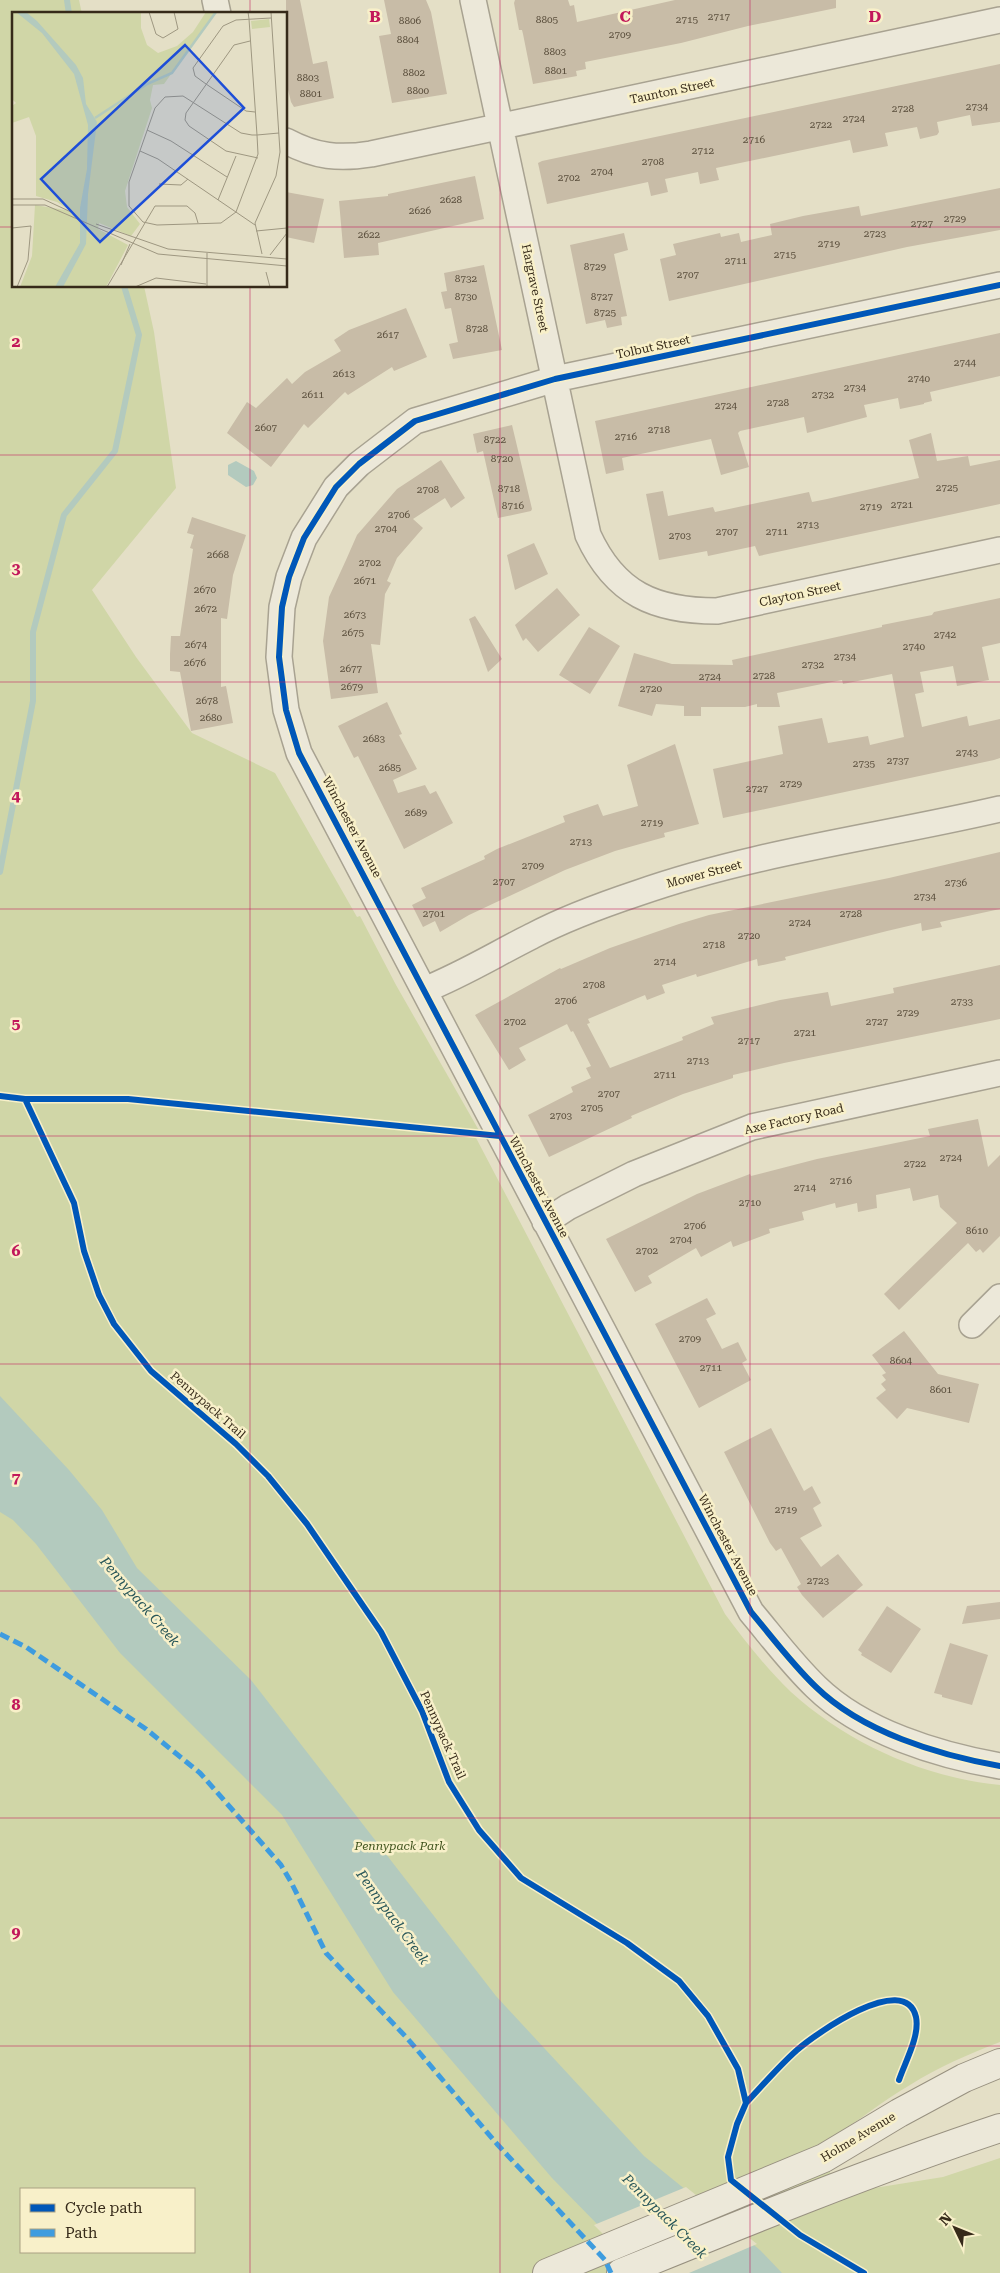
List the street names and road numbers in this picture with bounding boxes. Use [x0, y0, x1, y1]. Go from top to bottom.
street label: Taunton Street [629, 75, 716, 107]
street label: Hargrave Street [519, 243, 551, 334]
street label: Tolbut Street [615, 332, 692, 362]
street label: Clayton Street [758, 578, 843, 609]
street label: Winchester Avenue [319, 774, 385, 880]
street label: Mower Street [665, 857, 744, 891]
street label: Axe Factory Road [743, 1101, 845, 1137]
street label: Winchester Avenue [506, 1134, 572, 1240]
street label: Pennypack Trail [168, 1369, 249, 1442]
street label: Winchester Avenue [695, 1492, 761, 1598]
street label: Pennypack Trail [417, 1689, 469, 1781]
street label: Holme Avenue [818, 2109, 898, 2165]

